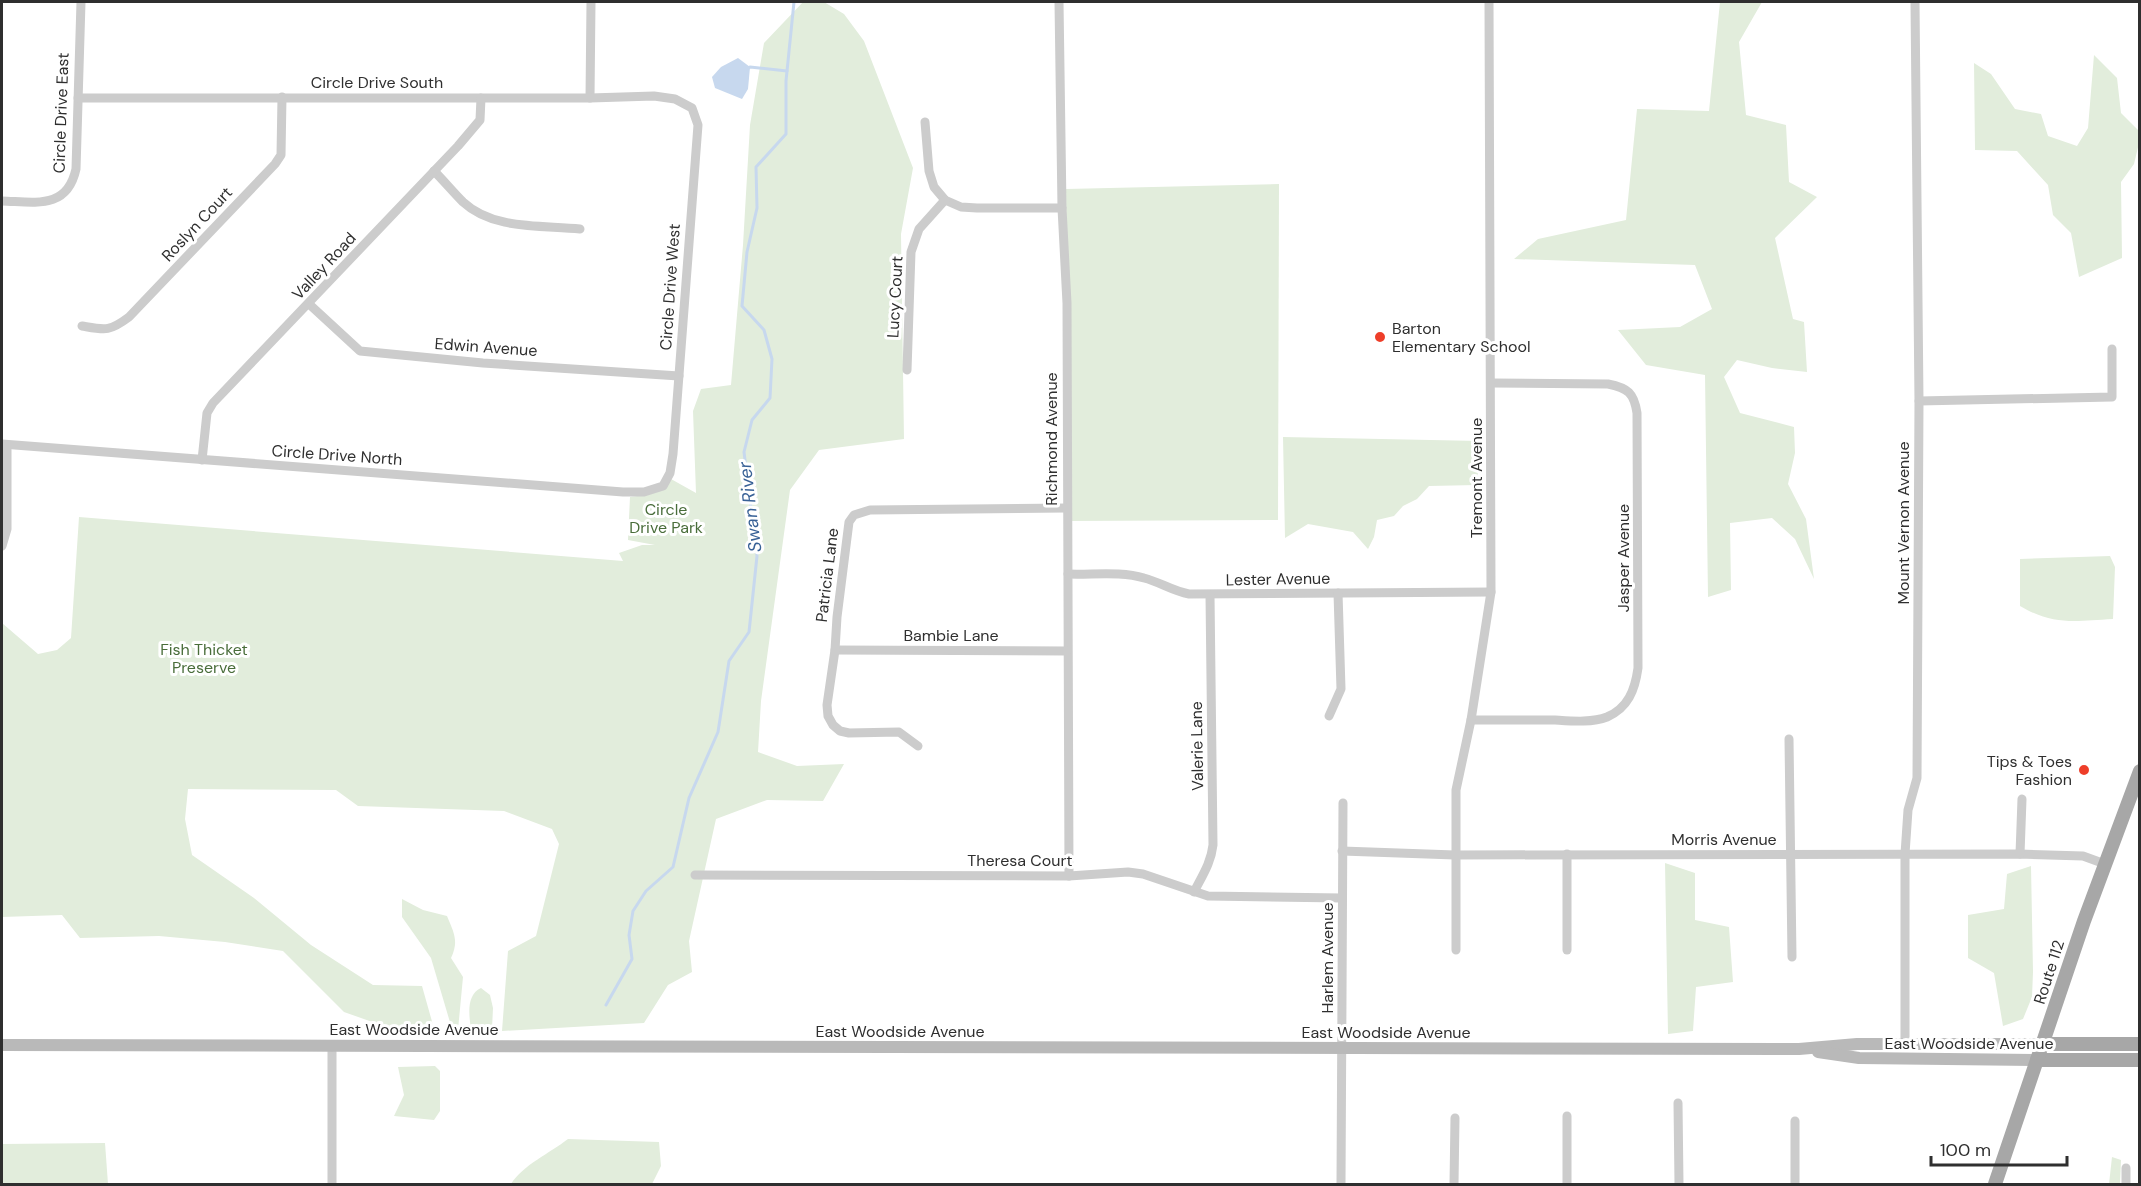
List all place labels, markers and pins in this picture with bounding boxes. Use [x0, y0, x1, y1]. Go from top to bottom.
place label: Barton Elementary School [1392, 318, 1530, 357]
marker: Barton Elementary School [1373, 330, 1387, 344]
place label: Tips & Toes Fashion [1987, 751, 2072, 790]
marker: Tips & Toes Fashion [2077, 763, 2091, 777]

